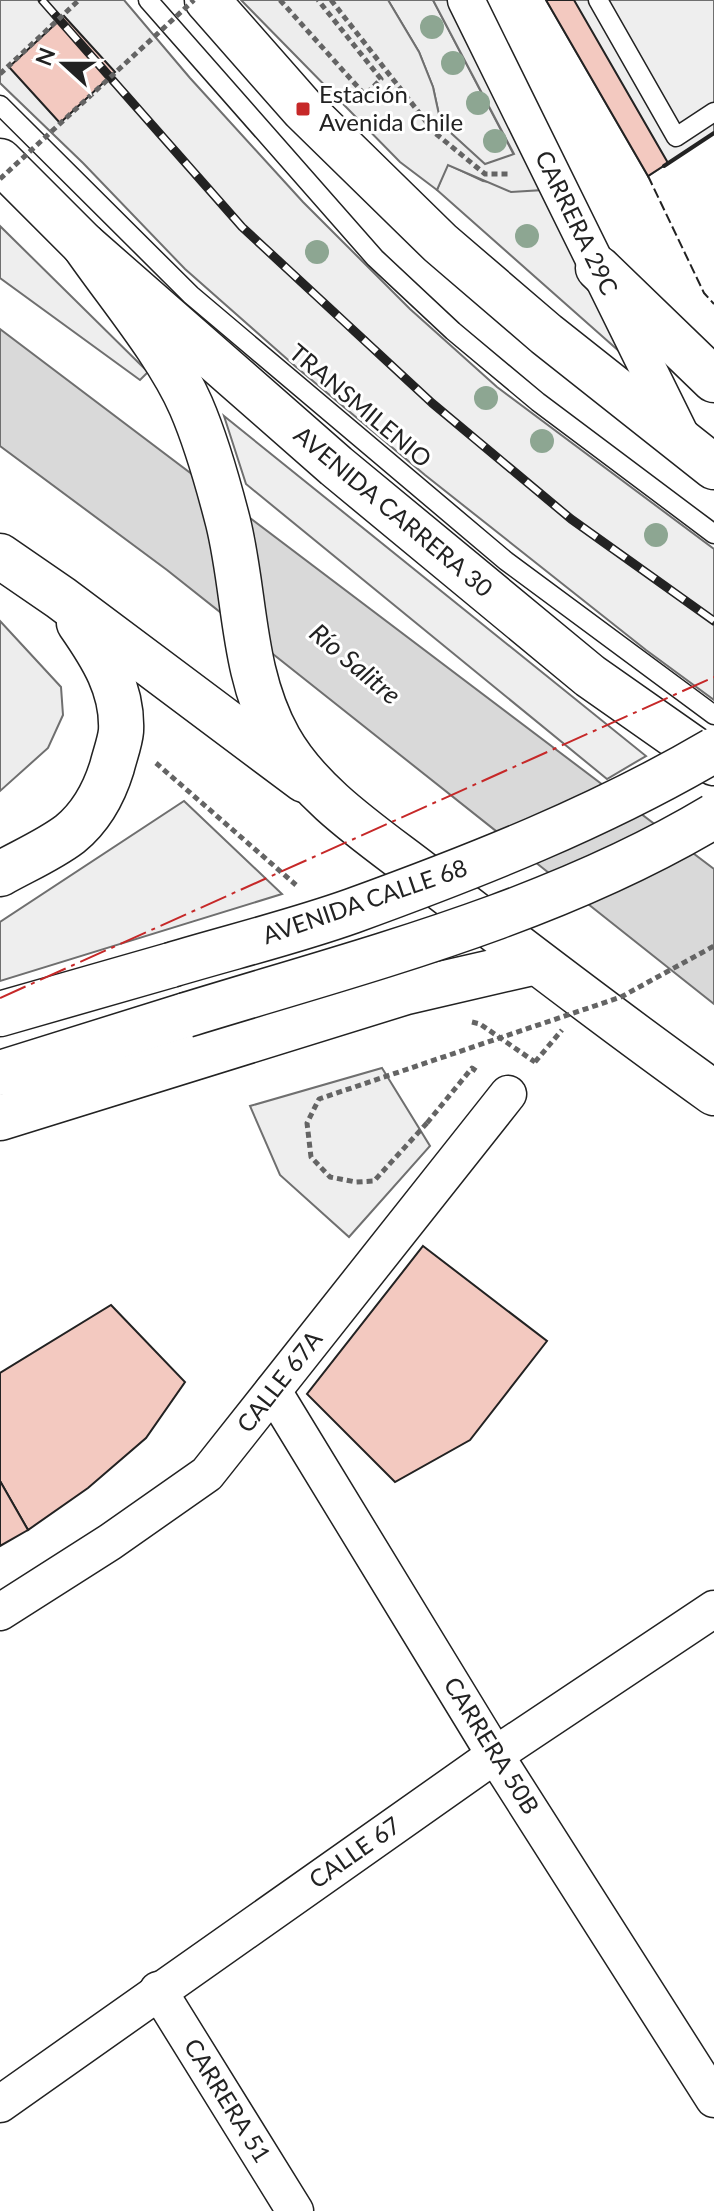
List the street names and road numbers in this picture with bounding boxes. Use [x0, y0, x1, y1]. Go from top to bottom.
street label: CARRERA 29C [530, 146, 625, 299]
street label: TRANSMILENIO [284, 337, 438, 473]
street label: AVENIDA CARRERA 30 [289, 419, 499, 602]
street label: AVENIDA CALLE 68 [259, 852, 471, 949]
street label: CALLE 67A [230, 1324, 328, 1438]
street label: CARRERA 50B [439, 1671, 546, 1819]
street label: CALLE 67 [303, 1810, 405, 1894]
street label: CARRERA 51 [179, 2033, 278, 2168]

